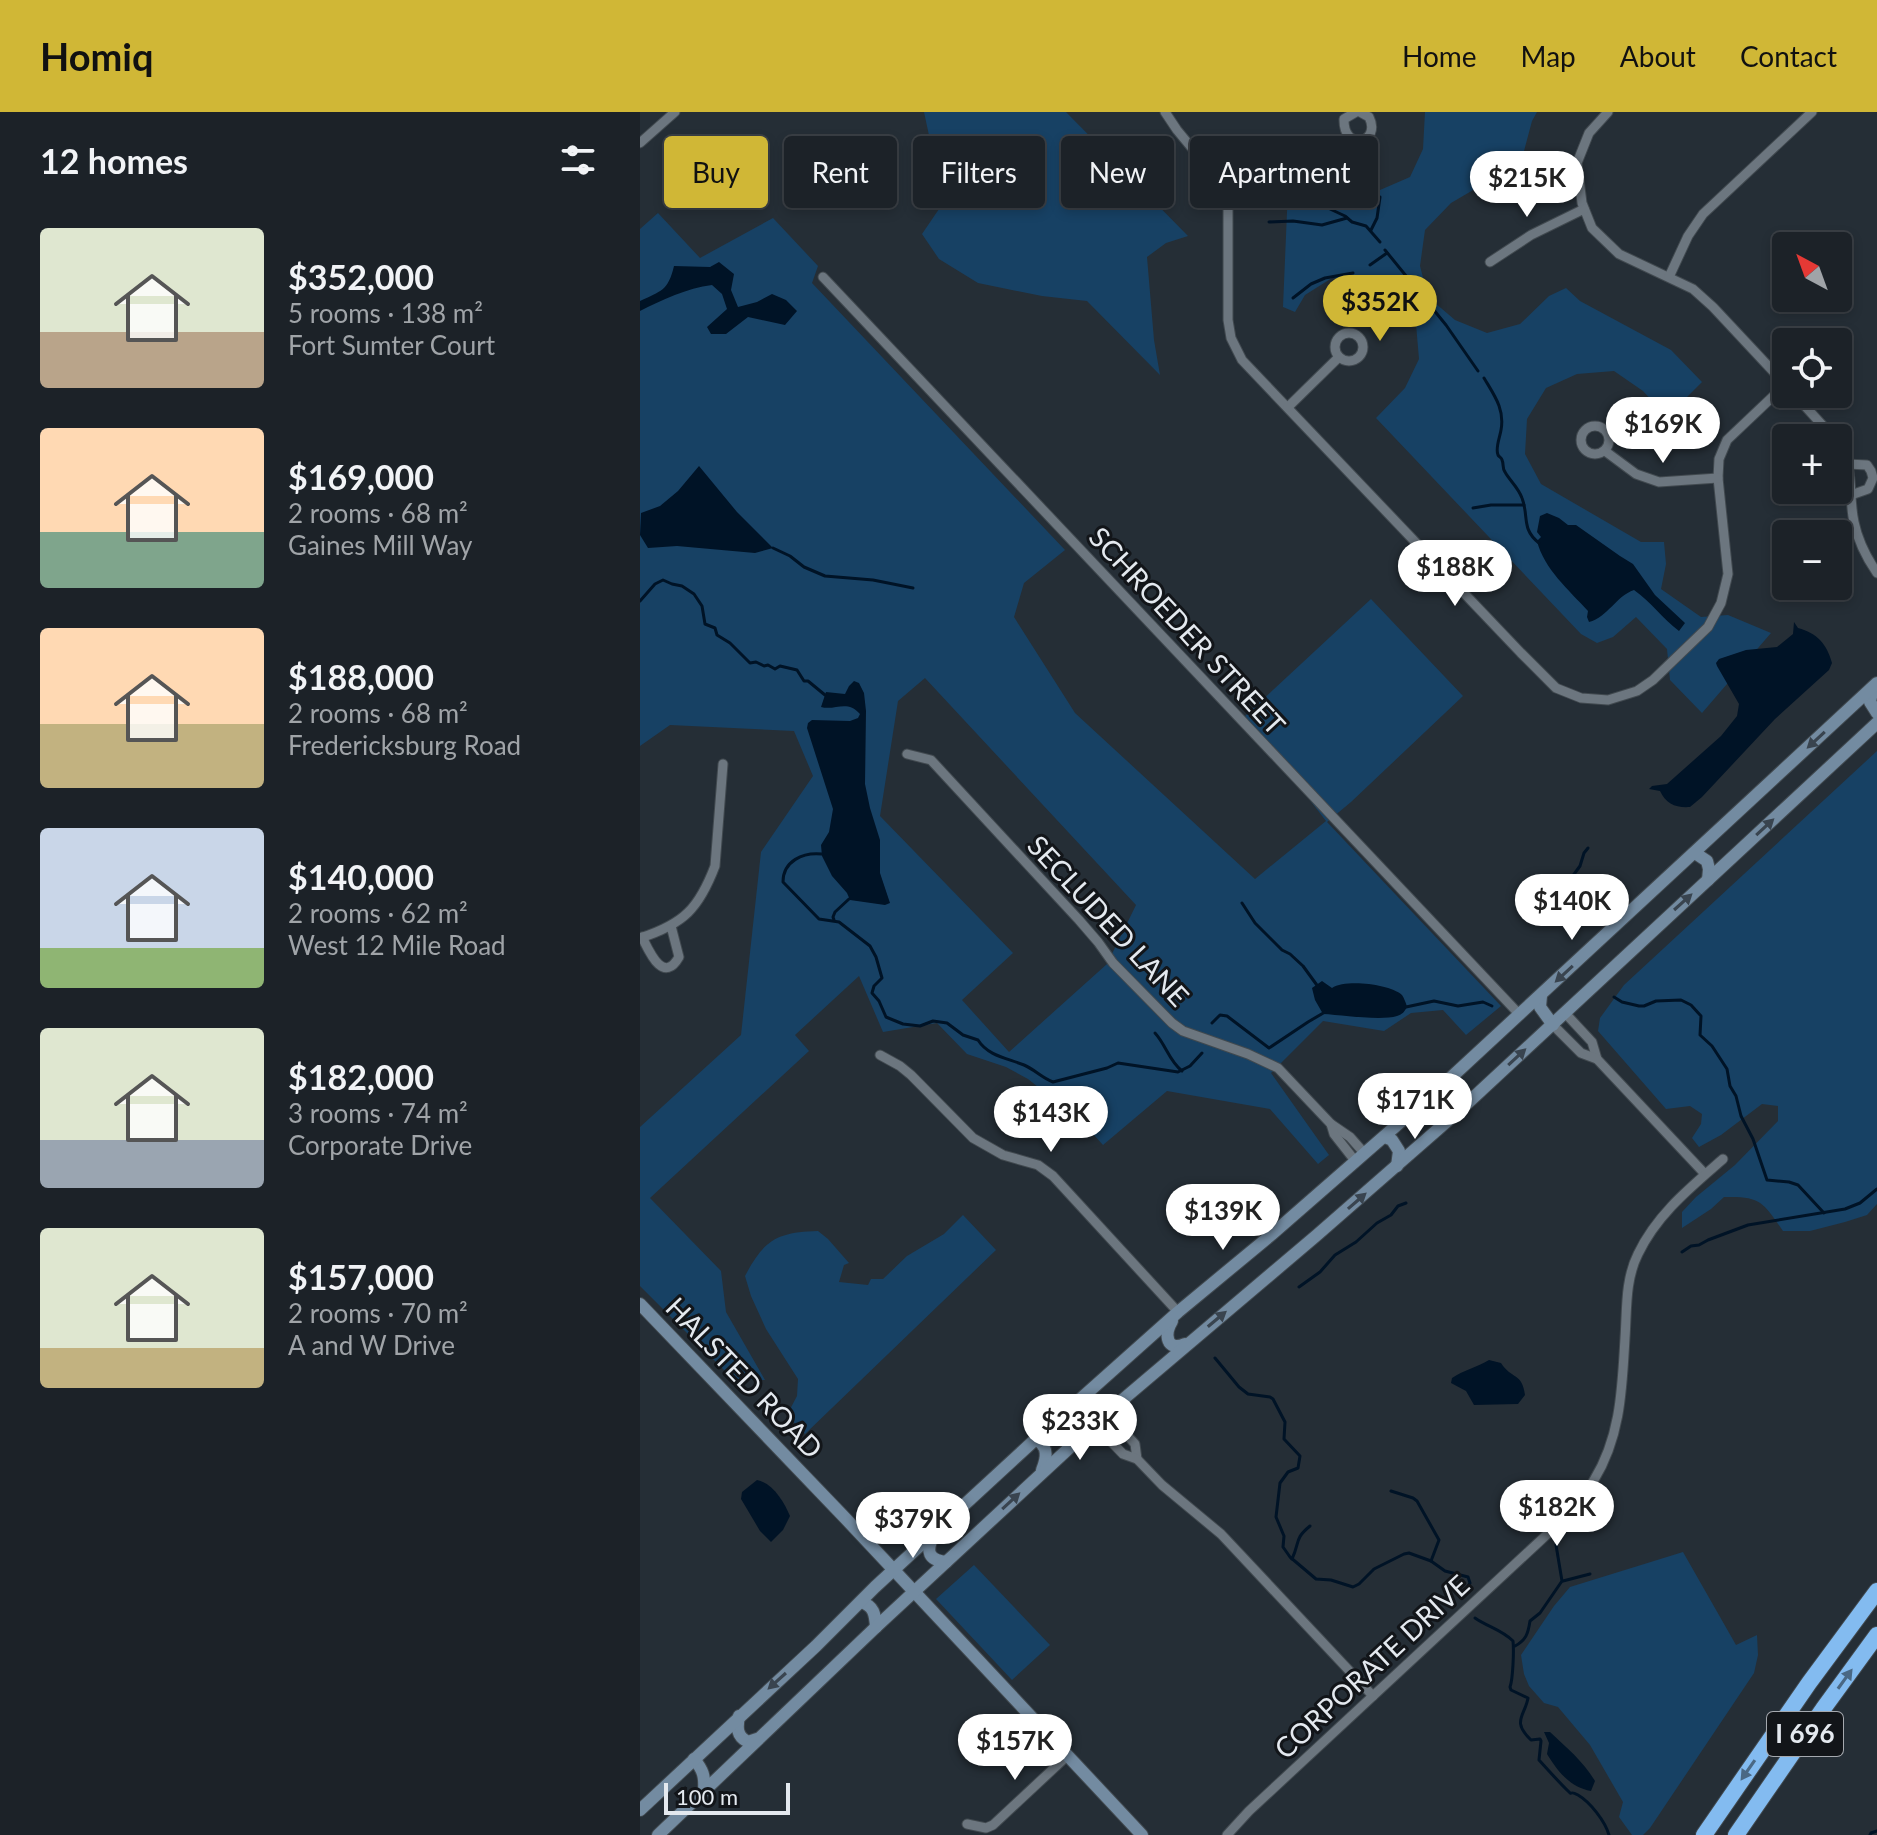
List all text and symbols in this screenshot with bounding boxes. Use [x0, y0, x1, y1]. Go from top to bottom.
text: Homiq [40, 33, 154, 79]
text: Home [1402, 39, 1477, 73]
text: Map [1521, 39, 1576, 73]
text: About [1620, 39, 1696, 73]
text: Contact [1740, 39, 1837, 73]
chip: Buy [664, 136, 768, 208]
chip: Rent [784, 136, 897, 208]
chip: Filters [913, 136, 1045, 208]
chip: New [1061, 136, 1174, 208]
chip: Apartment [1190, 136, 1378, 208]
icon: filters [556, 138, 600, 182]
text: 12 homes [40, 140, 188, 181]
pin: $215K [1471, 151, 1583, 219]
text: $215K [1488, 161, 1566, 193]
north arrow [1772, 232, 1852, 312]
map controls [1772, 232, 1852, 600]
text: $352,000 [288, 256, 434, 297]
icon: home [104, 260, 200, 356]
pin: $352K [1324, 275, 1436, 343]
text: $352K [1341, 285, 1419, 317]
text: 5 rooms · 138 m² [288, 297, 483, 329]
button: locate [1772, 328, 1852, 408]
text: Fort Sumter Court [288, 329, 495, 361]
pin: $169K [1607, 397, 1719, 465]
text: $169K [1624, 407, 1702, 439]
button: + [1772, 424, 1852, 504]
text: $169,000 [288, 456, 434, 497]
icon: home [104, 460, 200, 556]
text: 2 rooms · 68 m² [288, 497, 468, 529]
street label: SCHROEDER STREET [1083, 519, 1293, 742]
button: − [1772, 520, 1852, 600]
text: Gaines Mill Way [288, 529, 472, 561]
pin: $188K [1399, 540, 1511, 608]
text: $188K [1416, 550, 1494, 582]
text: $188,000 [288, 656, 434, 697]
icon: home [104, 660, 200, 756]
text: 2 rooms · 68 m² [288, 697, 468, 729]
text: Fredericksburg Road [288, 729, 521, 761]
one-way arrow [1807, 730, 1826, 748]
one-way arrow [1755, 818, 1774, 836]
street label: SECLUDED LANE [1021, 828, 1196, 1013]
text: $140,000 [288, 856, 434, 897]
icon: home [104, 860, 200, 956]
pin: $140K [1516, 874, 1628, 942]
text: $140K [1533, 884, 1611, 916]
one-way arrow [1673, 894, 1692, 912]
text: 2 rooms · 62 m² [288, 897, 468, 929]
text: West 12 Mile Road [288, 929, 506, 961]
one-way arrow [1555, 965, 1574, 983]
one-way arrow [1507, 1049, 1527, 1066]
text: $182,000 [288, 1056, 434, 1097]
icon: home [104, 1060, 200, 1156]
pin: $171K [1359, 1073, 1471, 1141]
text: $171K [1376, 1083, 1454, 1115]
pin: $143K [995, 1086, 1107, 1154]
text: $143K [1012, 1096, 1090, 1128]
text: 3 rooms · 74 m² [288, 1097, 468, 1129]
text: Corporate Drive [288, 1129, 472, 1161]
pin: $139K [1167, 1184, 1279, 1252]
one-way arrow [1347, 1192, 1366, 1210]
text: $139K [1184, 1194, 1262, 1226]
text: $157,000 [288, 1256, 434, 1297]
icon: home [104, 1260, 200, 1356]
street label: HALSTED ROAD [659, 1290, 830, 1465]
text: 2 rooms · 70 m² [288, 1297, 468, 1329]
one-way arrow [1207, 1311, 1227, 1328]
text: A and W Drive [288, 1329, 455, 1361]
pin: $233K [1024, 1394, 1136, 1462]
text: $233K [1041, 1404, 1119, 1436]
pin: $182K [1501, 1480, 1613, 1548]
text: $182K [1518, 1490, 1596, 1522]
pin: $379K [857, 1492, 969, 1560]
one-way arrow [1001, 1492, 1020, 1510]
text: $379K [874, 1502, 952, 1534]
street label: CORPORATE DRIVE [1267, 1567, 1476, 1765]
one-way arrow [1837, 1668, 1853, 1690]
one-way arrow [768, 1671, 787, 1689]
road number: I 696 [1767, 1712, 1843, 1756]
pin: $157K [959, 1714, 1071, 1782]
text: $157K [976, 1724, 1054, 1756]
one-way arrow [1741, 1759, 1756, 1780]
scale bar [664, 1779, 790, 1815]
text: 100 m [676, 1783, 738, 1810]

